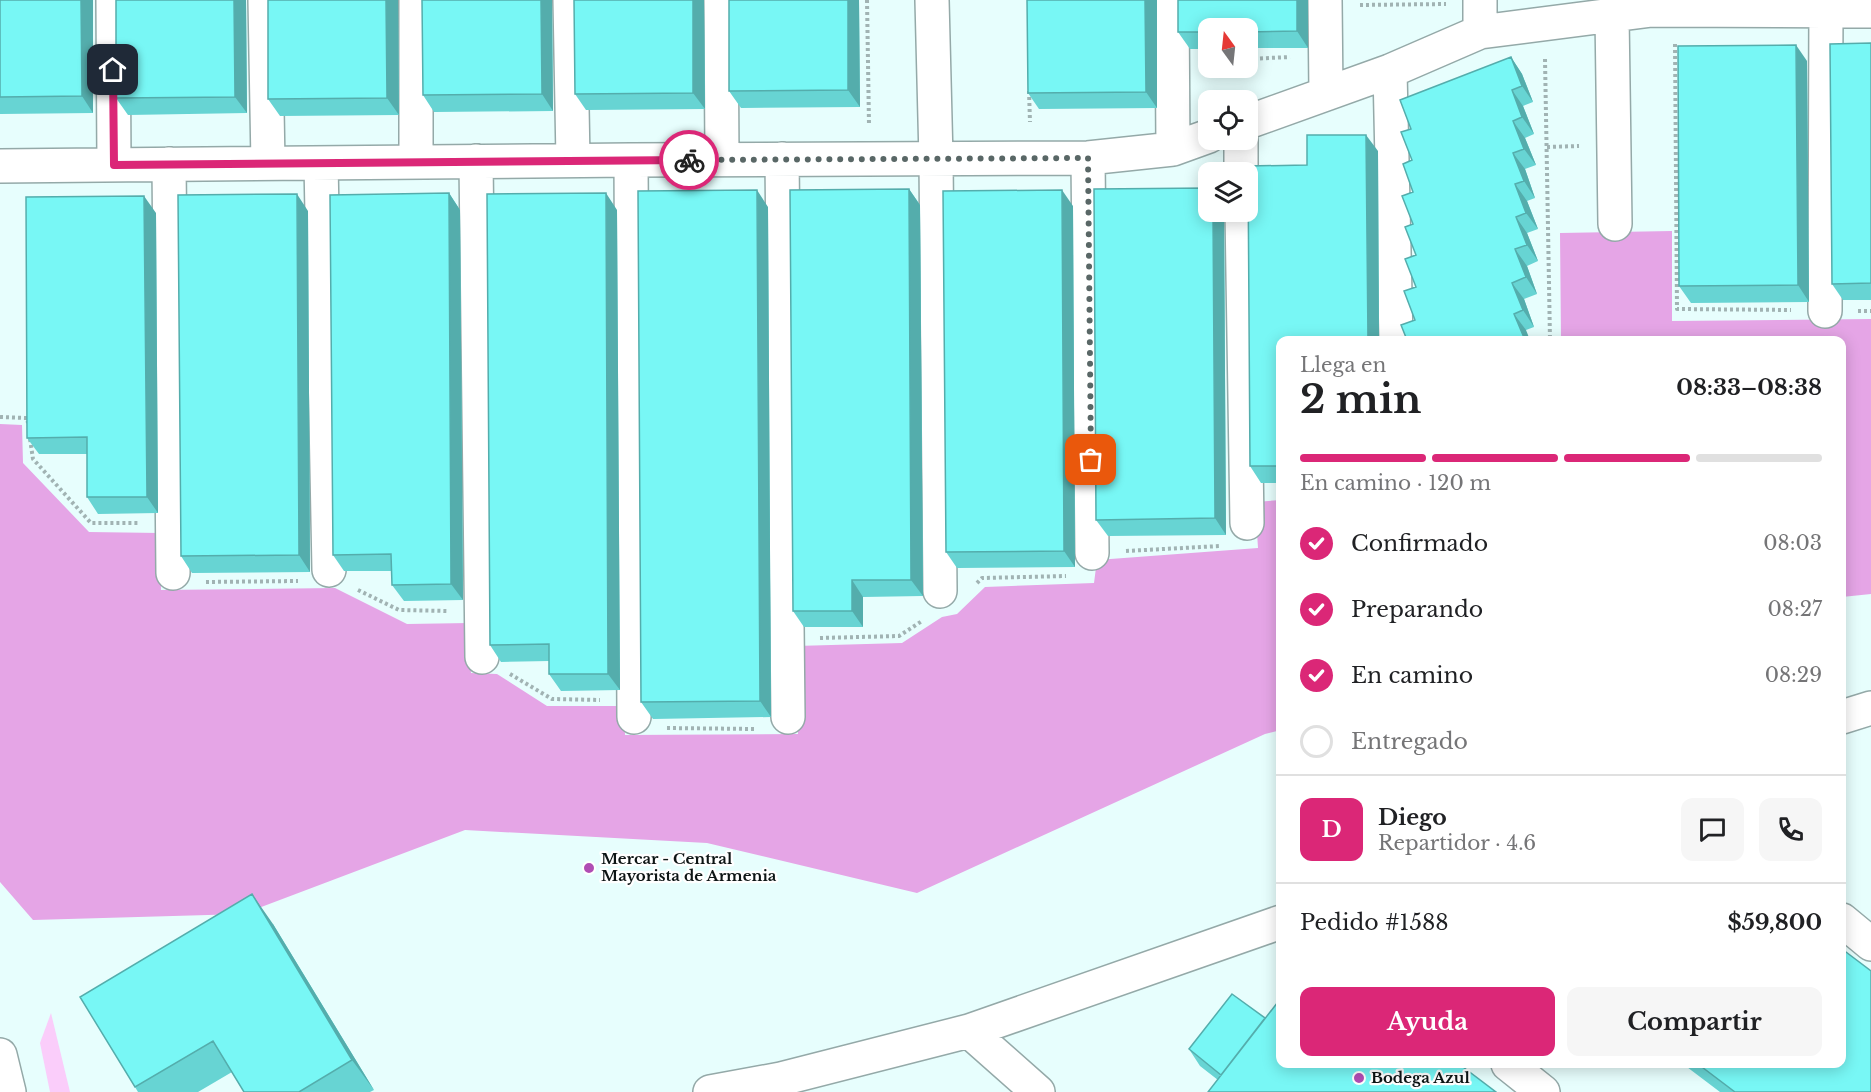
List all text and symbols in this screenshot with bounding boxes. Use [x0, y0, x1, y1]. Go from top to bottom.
north arrow [1198, 18, 1258, 78]
map controls [1198, 18, 1258, 222]
pin [87, 44, 138, 95]
icon: home [96, 53, 129, 86]
button: locate [1198, 90, 1258, 150]
courier [659, 130, 719, 190]
icon: bike [673, 144, 706, 177]
button: layers [1198, 162, 1258, 222]
text: Llega en [1300, 353, 1386, 377]
text: 08:33–08:38 [1676, 374, 1822, 401]
text: 2 min [1300, 375, 1421, 424]
pin [1065, 434, 1116, 485]
icon: bag [1074, 443, 1107, 476]
text: En camino · 120 m [1300, 471, 1491, 495]
icon: check [1300, 527, 1333, 560]
text: Confirmado [1351, 530, 1488, 557]
text: 08:03 [1763, 531, 1822, 555]
icon: check [1300, 593, 1333, 626]
text: Preparando [1351, 596, 1483, 623]
text: 08:27 [1768, 597, 1822, 621]
icon: check [1300, 659, 1333, 692]
text: En camino [1351, 662, 1473, 689]
text: 08:29 [1765, 663, 1822, 687]
text: Entregado [1351, 728, 1468, 755]
button: chat [1681, 798, 1744, 861]
button: phone [1759, 798, 1822, 861]
text: Diego [1378, 804, 1447, 831]
text: D [1321, 816, 1342, 843]
text: Repartidor · 4.6 [1378, 831, 1536, 855]
place label: Mercar - Central Mayorista de Armenia [601, 849, 777, 885]
marker: Mercar - Central Mayorista de Armenia [582, 861, 596, 875]
text: Pedido #1588 [1300, 909, 1449, 936]
text: $59,800 [1728, 909, 1822, 936]
button: Ayuda [1300, 987, 1555, 1056]
button: Compartir [1567, 987, 1822, 1056]
place label: Bodega Azul [1371, 1068, 1470, 1087]
marker: Bodega Azul [1352, 1071, 1366, 1085]

